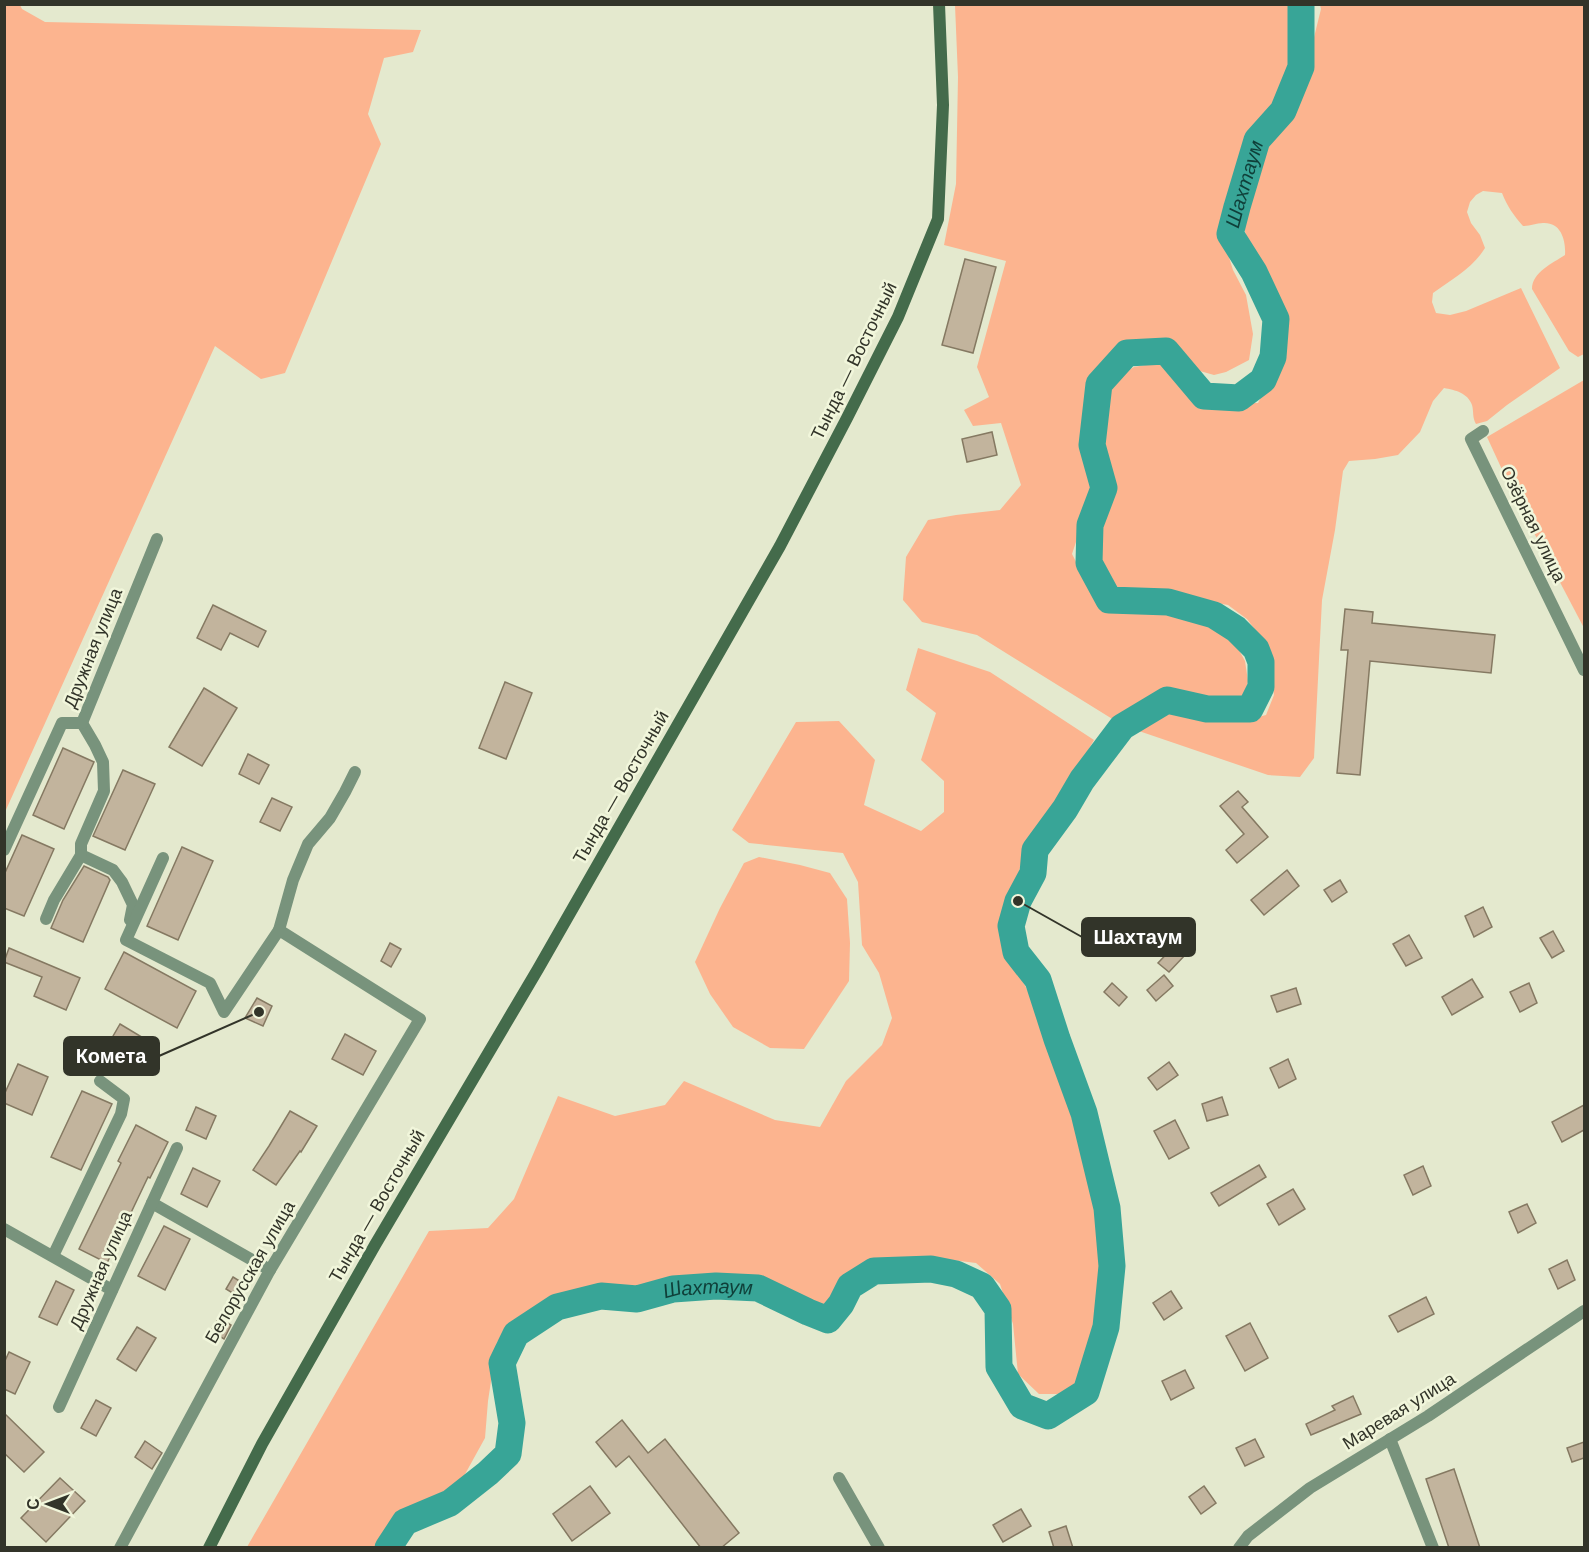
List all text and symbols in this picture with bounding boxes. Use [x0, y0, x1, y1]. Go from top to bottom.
water label: Шахтаум [1221, 137, 1267, 230]
street label: Тында — Восточный [807, 279, 901, 443]
street label: Озёрная улица [1496, 463, 1570, 586]
street label: Дружная улица [60, 584, 127, 711]
street label: Тында — Восточный [569, 707, 673, 867]
callout: Шахтаум [1082, 918, 1195, 956]
text: Шахтаум [1094, 926, 1182, 948]
callout: Комета [64, 1037, 159, 1075]
text: Комета [76, 1045, 147, 1067]
street label: Тында — Восточный [325, 1126, 429, 1286]
street label: Белорусская улица [201, 1196, 299, 1347]
street label: Дружная улица [66, 1207, 136, 1332]
water label: Шахтаум [660, 1275, 754, 1302]
street label: Маревая улица [1339, 1368, 1460, 1454]
north arrow [18, 1474, 78, 1534]
text: С [25, 1498, 42, 1510]

